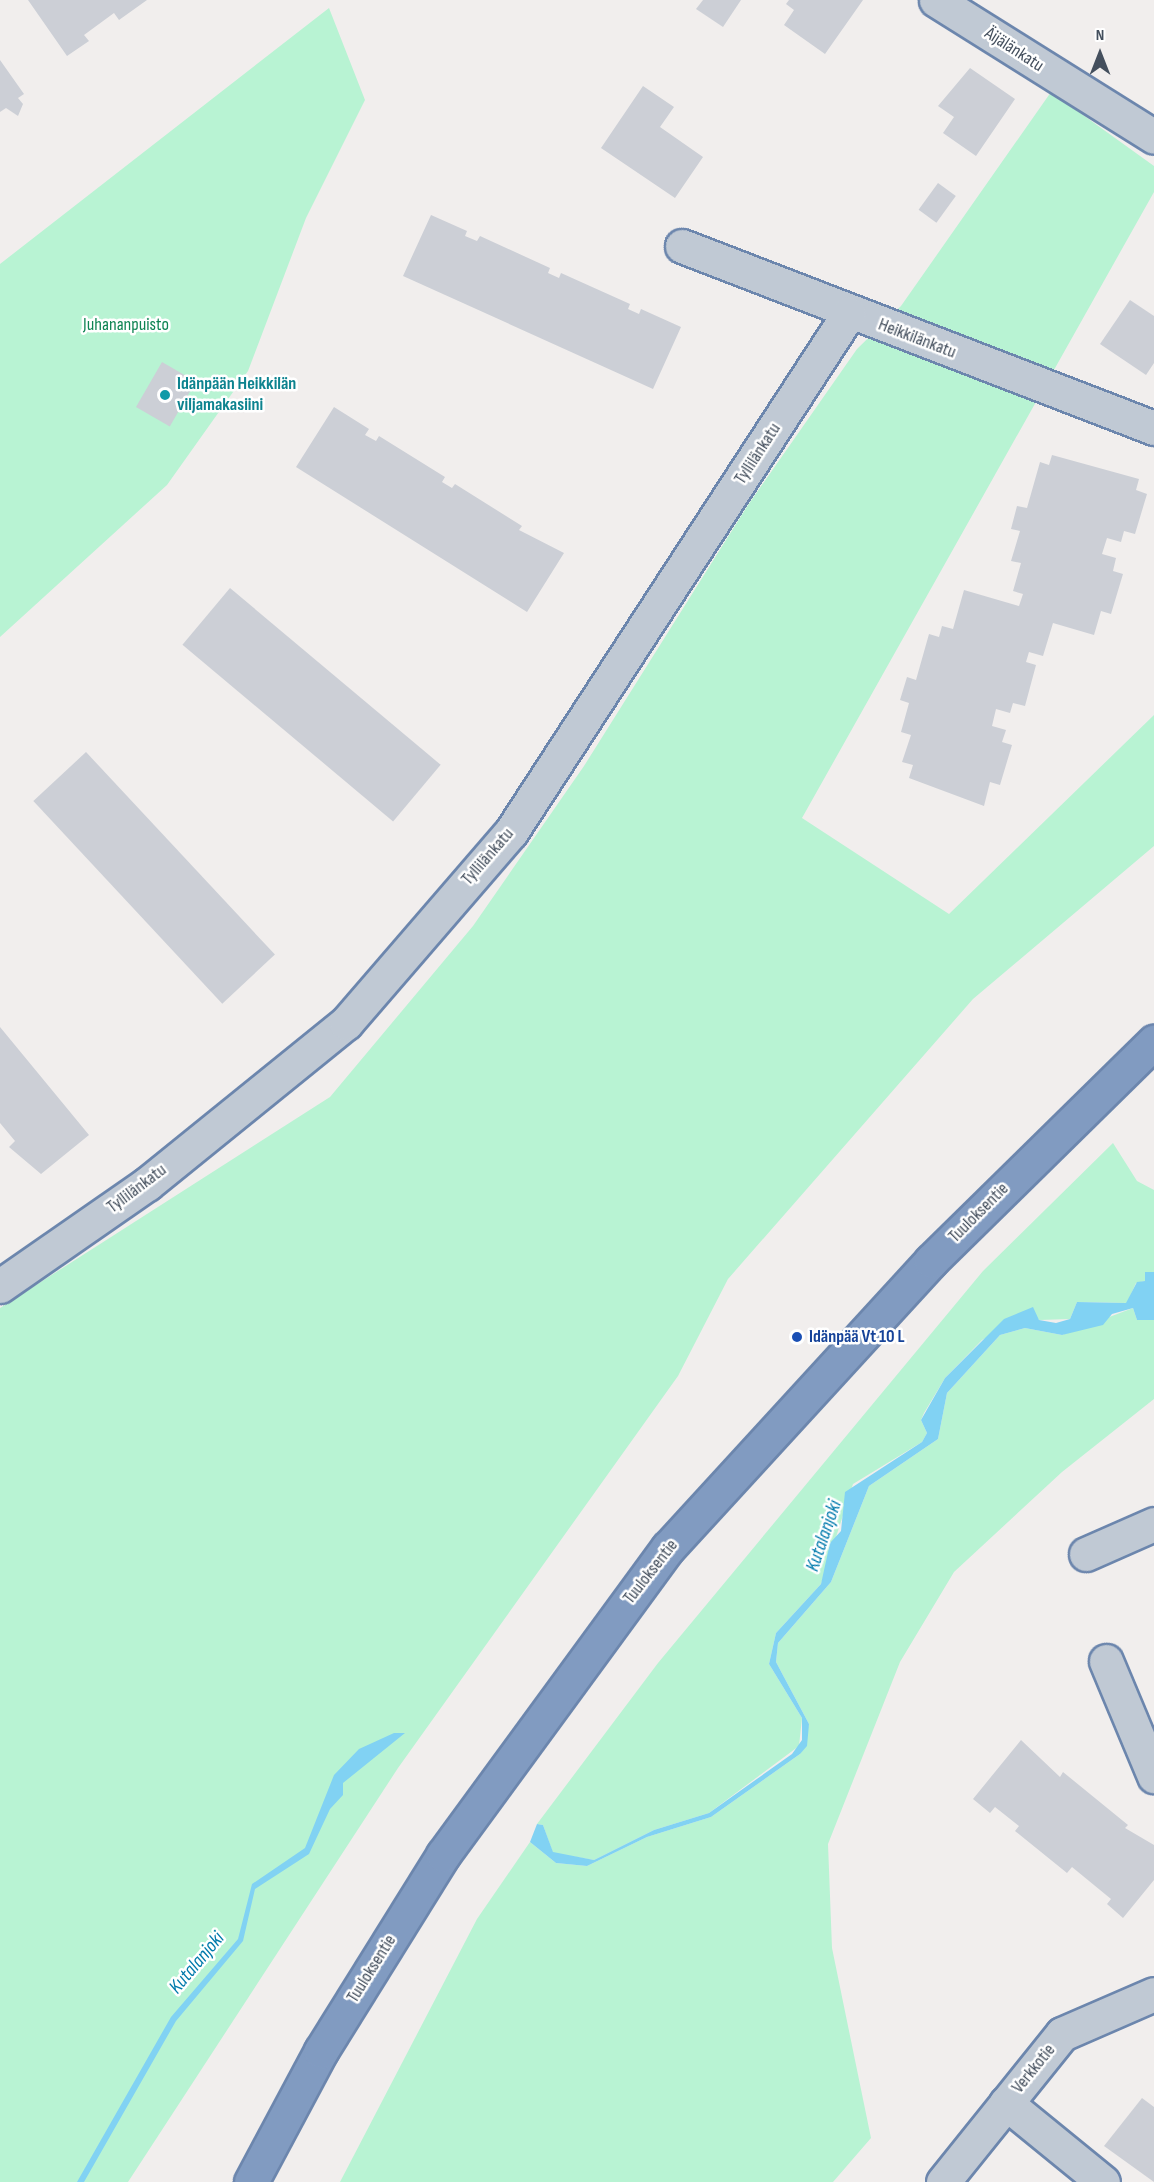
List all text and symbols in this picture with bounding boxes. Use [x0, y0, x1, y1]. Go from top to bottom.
street label: Äijälänkatu [980, 23, 1048, 77]
north arrow [1070, 24, 1130, 84]
text: N [1096, 26, 1104, 45]
park label: Juhananpuisto [83, 314, 169, 336]
street label: Heikkilänkatu [875, 314, 959, 364]
place label: Idänpään Heikkilän viljamakasiini [177, 374, 296, 416]
marker: Idänpään Heikkilän viljamakasiini [158, 388, 172, 402]
street label: Tyllilänkatu [730, 419, 786, 489]
street label: Tyllilänkatu [457, 824, 519, 890]
street label: Tyllilänkatu [103, 1160, 171, 1218]
street label: Tuuloksentie [944, 1178, 1014, 1248]
place label: Idänpää Vt 10 L [809, 1326, 905, 1348]
marker: Idänpää Vt 10 L [790, 1330, 804, 1344]
water label: Kutalanjoki [801, 1497, 847, 1575]
street label: Tuuloksentie [619, 1535, 683, 1609]
water label: Kutalanjoki [164, 1927, 230, 1999]
street label: Tuuloksentie [343, 1931, 401, 2007]
street label: Verkkotie [1008, 2040, 1060, 2098]

